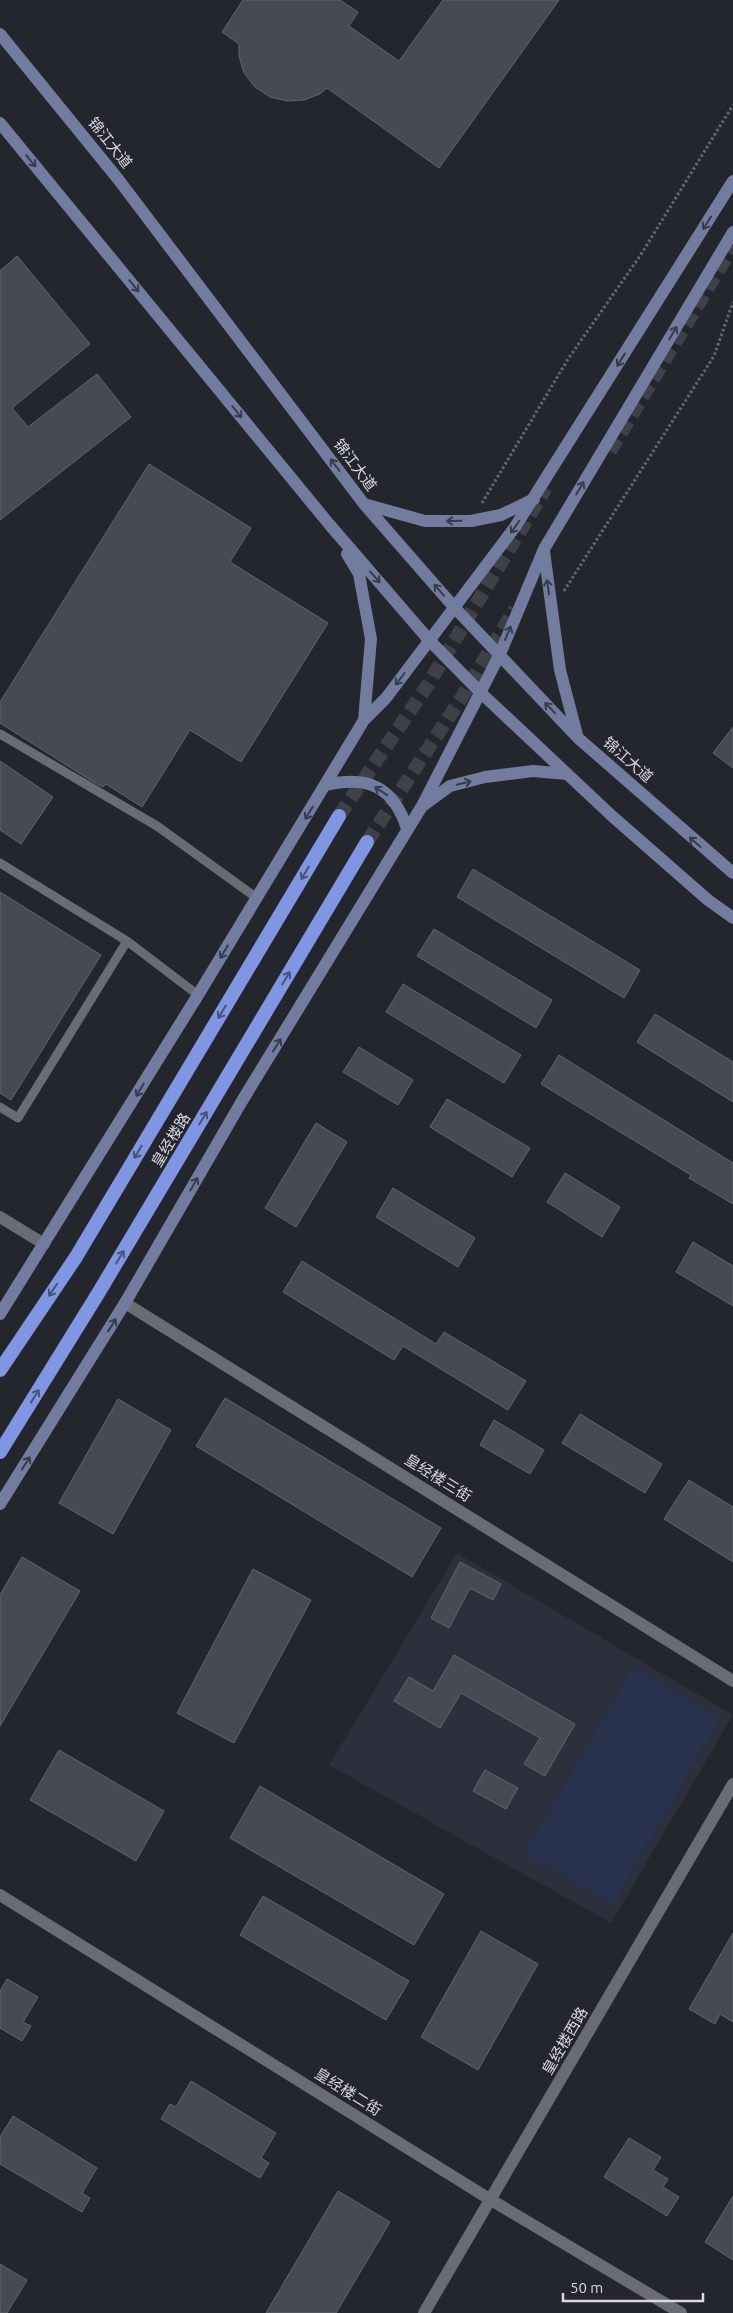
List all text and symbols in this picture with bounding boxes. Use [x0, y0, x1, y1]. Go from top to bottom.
street label: 锦江大道 [85, 114, 136, 171]
one-way arrow [26, 154, 37, 167]
one-way arrow [702, 215, 712, 229]
one-way arrow [129, 280, 140, 293]
one-way arrow [668, 327, 678, 341]
one-way arrow [615, 353, 625, 367]
one-way arrow [232, 405, 243, 418]
street label: 锦江大道 [331, 436, 380, 494]
one-way arrow [329, 459, 340, 472]
one-way arrow [576, 481, 586, 495]
one-way arrow [446, 516, 462, 526]
one-way arrow [510, 520, 520, 534]
one-way arrow [369, 571, 381, 584]
one-way arrow [543, 579, 553, 595]
one-way arrow [433, 583, 445, 596]
one-way arrow [504, 626, 514, 641]
one-way arrow [395, 672, 405, 686]
one-way arrow [544, 702, 556, 715]
street label: 锦江大道 [600, 734, 657, 786]
one-way arrow [456, 778, 472, 787]
one-way arrow [374, 785, 388, 795]
one-way arrow [304, 805, 314, 819]
one-way arrow [689, 836, 702, 847]
one-way arrow [300, 865, 310, 879]
one-way arrow [219, 944, 229, 958]
one-way arrow [281, 970, 291, 985]
one-way arrow [216, 1005, 226, 1019]
one-way arrow [272, 1038, 282, 1052]
one-way arrow [134, 1083, 144, 1097]
street label: 皇经楼路 [148, 1110, 193, 1170]
one-way arrow [198, 1111, 208, 1125]
one-way arrow [133, 1144, 143, 1158]
one-way arrow [189, 1178, 199, 1192]
one-way arrow [115, 1251, 125, 1265]
one-way arrow [48, 1283, 59, 1297]
one-way arrow [107, 1318, 117, 1332]
one-way arrow [30, 1389, 40, 1403]
street label: 皇经楼三街 [402, 1450, 475, 1505]
one-way arrow [21, 1456, 31, 1470]
street label: 皇经楼西路 [538, 2004, 591, 2077]
street label: 皇经楼二街 [312, 2064, 385, 2119]
scale bar [563, 2270, 703, 2302]
text: 50 m [570, 2279, 603, 2296]

